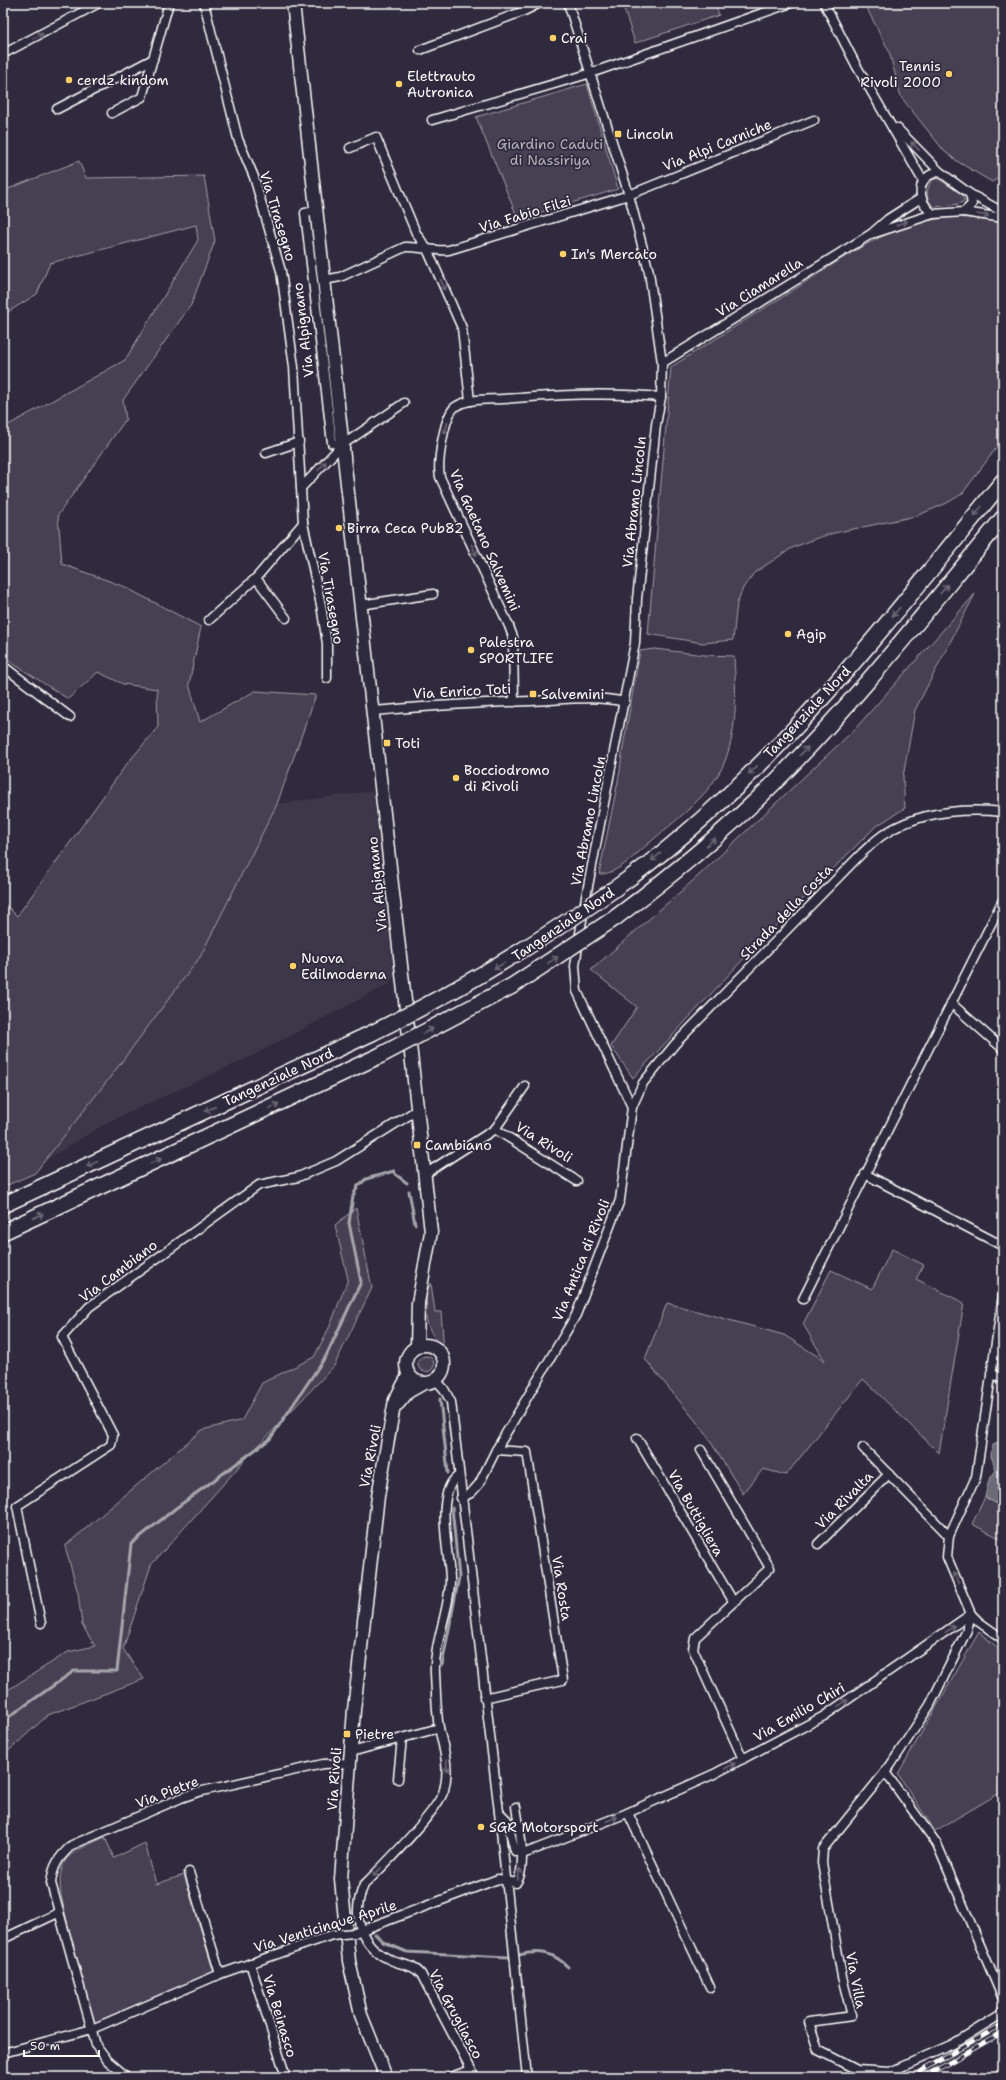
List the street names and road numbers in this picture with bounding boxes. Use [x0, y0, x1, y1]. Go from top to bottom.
street label: Via Alpi Carniche [660, 115, 774, 175]
street label: Via Tirasegno [256, 169, 300, 263]
street label: Via Fabio Filzi [477, 191, 573, 237]
street label: Via Ciamarella [712, 253, 806, 321]
street label: Via Alpignano [288, 282, 318, 378]
street label: Via Abramo Lincoln [618, 435, 650, 569]
street label: Via Gaetano Salvemini [446, 466, 524, 614]
street label: Via Tirasegno [314, 551, 348, 645]
street label: Tangenziale Nord [760, 662, 855, 762]
street label: Via Enrico Toti [412, 679, 512, 703]
street label: Via Abramo Lincoln [567, 754, 610, 888]
street label: Via Alpignano [363, 836, 391, 932]
street label: Strada della Costa [736, 860, 837, 964]
street label: Tangenziale Nord [508, 883, 618, 965]
street label: Tangenziale Nord [220, 1043, 336, 1110]
street label: Via Rivoli [512, 1117, 576, 1167]
street label: Via Antica di Rivoli [548, 1196, 614, 1324]
street label: Via Cambiano [75, 1236, 161, 1306]
street label: Via Rivoli [355, 1423, 385, 1489]
street label: Via Buttigliera [664, 1467, 728, 1560]
street label: Via Rivalta [811, 1467, 877, 1533]
street label: Via Rosta [548, 1554, 576, 1622]
street label: Via Emilio Chiri [750, 1678, 848, 1746]
street label: Via Rivoli [323, 1746, 345, 1812]
street label: Via Pietre [133, 1772, 201, 1812]
street label: Via Venticinque Aprile [251, 1896, 399, 1956]
street label: Via Villa [842, 1950, 870, 2010]
street label: Via Grugliasco [425, 1966, 487, 2062]
street label: Via Beinasco [259, 1973, 301, 2059]

